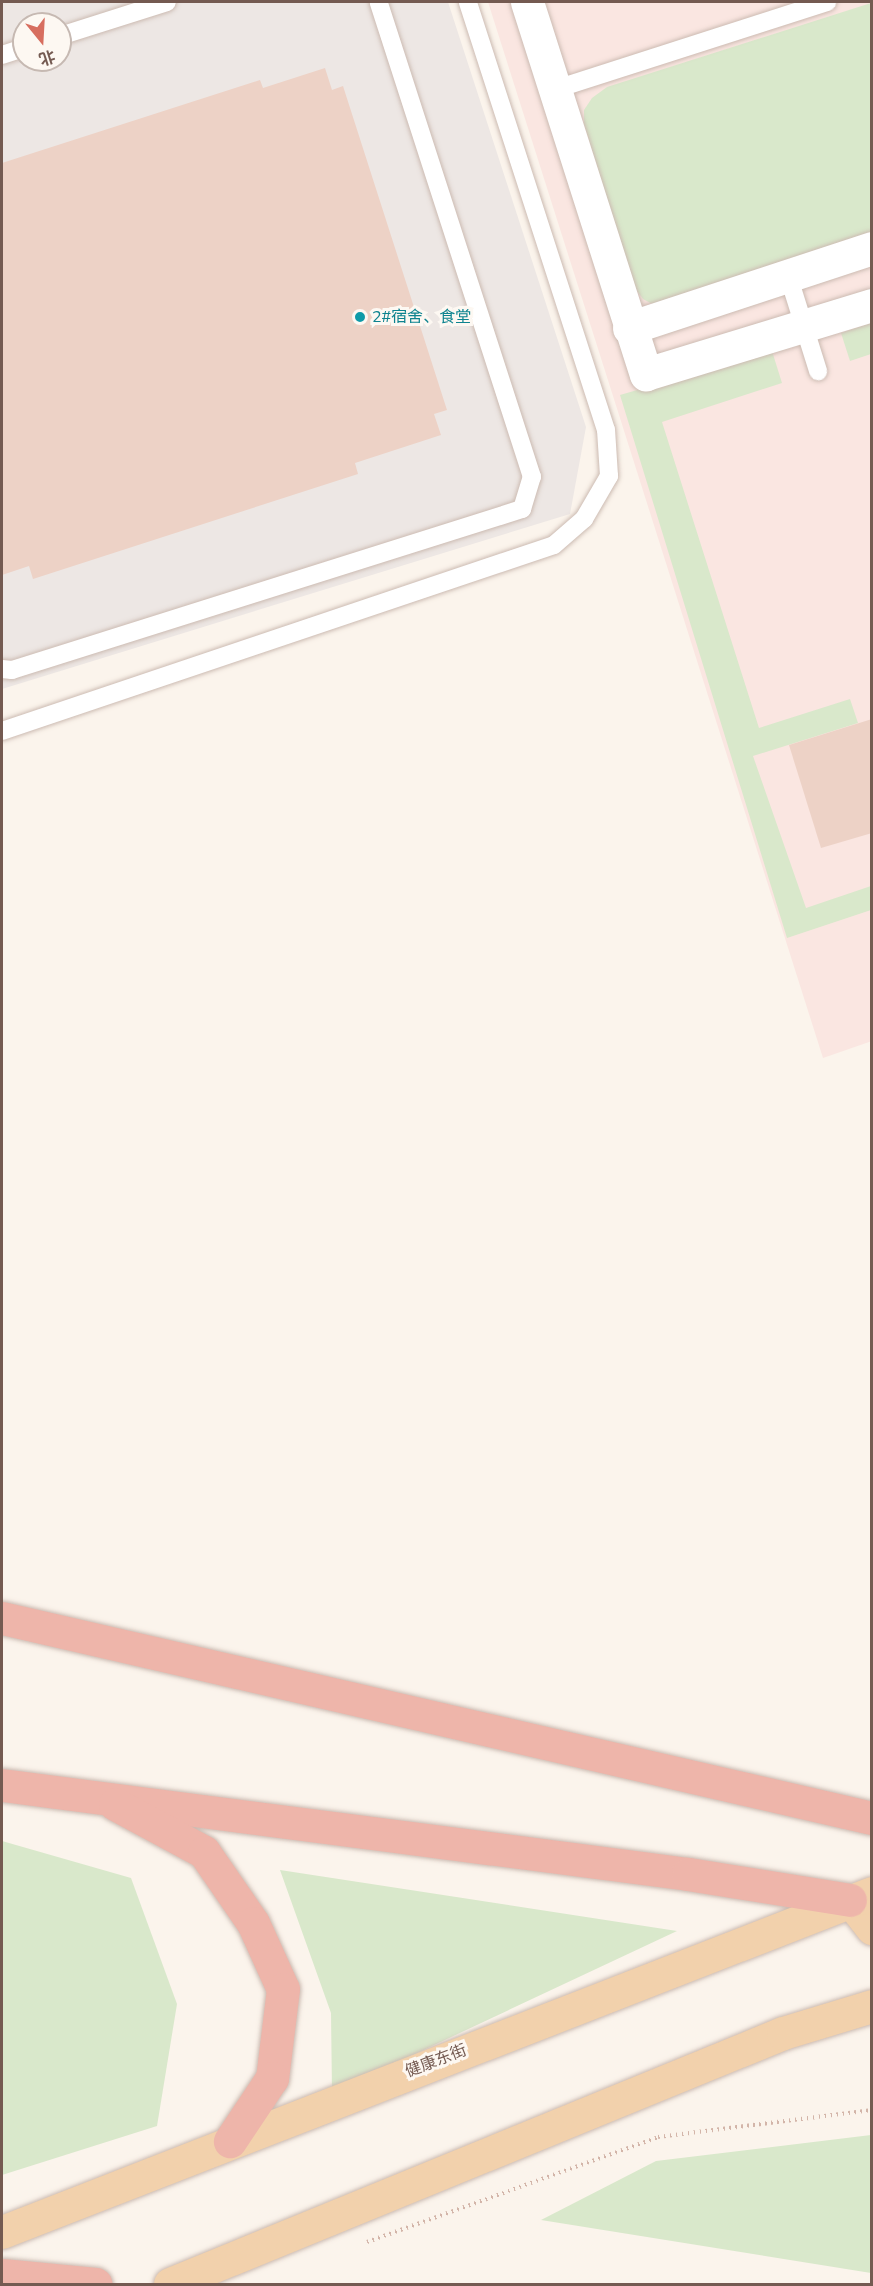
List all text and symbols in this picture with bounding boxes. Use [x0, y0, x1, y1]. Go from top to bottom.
north arrow [12, 12, 72, 72]
text: 北 [36, 44, 58, 70]
place label: 2#宿舍、食堂 [372, 307, 471, 327]
marker: 2#宿舍、食堂 [353, 310, 367, 324]
street label: 健康东街 [403, 2041, 469, 2081]

